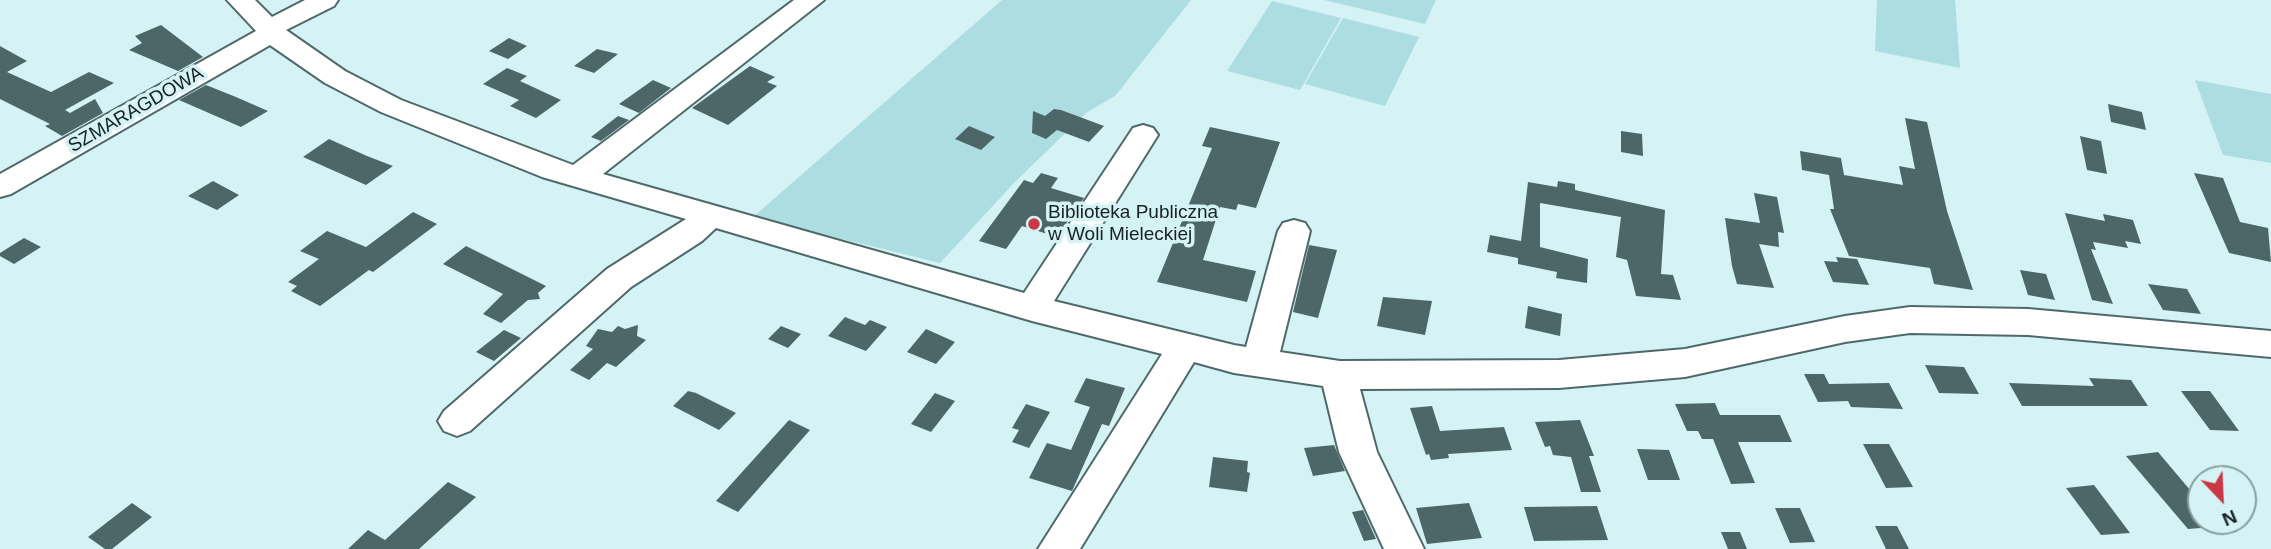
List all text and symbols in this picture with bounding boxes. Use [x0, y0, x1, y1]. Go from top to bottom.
street label: SZMARAGDOWA [64, 62, 208, 158]
place label: Biblioteka Publiczna w Woli Mieleckiej [1048, 202, 1218, 246]
marker: Biblioteka Publiczna w Woli Mieleckiej [1026, 216, 1042, 232]
north arrow [2187, 465, 2257, 535]
text: N [2219, 506, 2240, 530]

